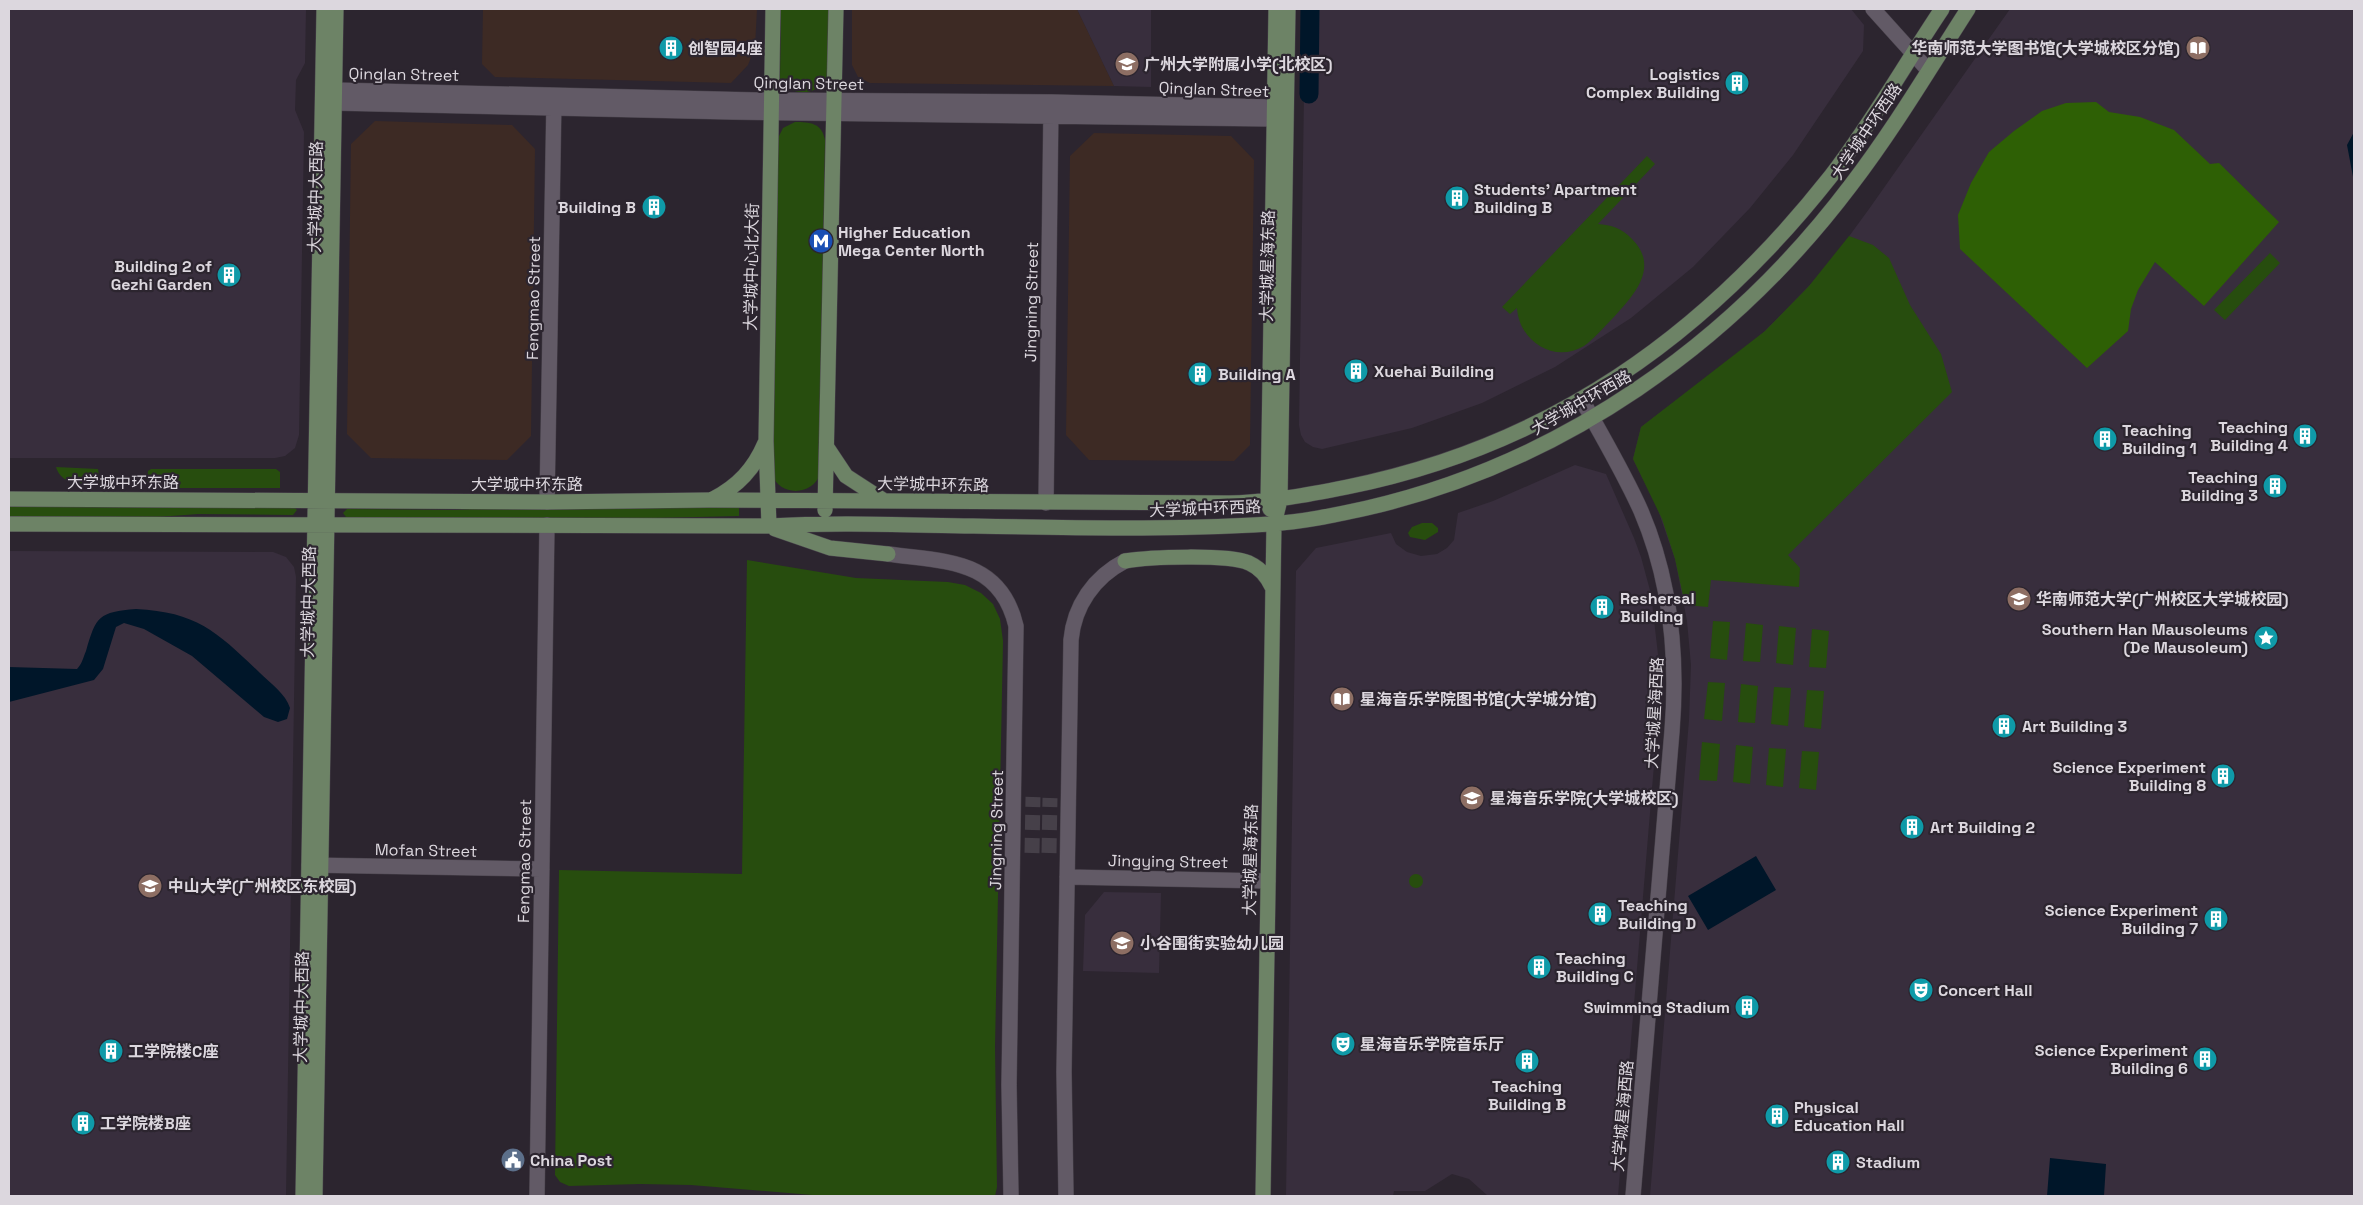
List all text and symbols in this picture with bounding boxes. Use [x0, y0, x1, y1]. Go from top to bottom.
building icon: 创智园4座 [658, 35, 684, 61]
library icon: 华南师范大学图书馆(大学城校区分馆) [2185, 35, 2211, 61]
place label: 创智园4座 [688, 38, 762, 59]
place label: 华南师范大学图书馆(大学城校区分馆) [1911, 38, 2180, 59]
school or university icon: 广州大学附属小学(北校区) [1114, 51, 1140, 77]
place label: 广州大学附属小学(北校区) [1144, 54, 1333, 75]
street label: Qinglan Street [348, 63, 459, 86]
place label: Logistics Complex Building [1586, 64, 1720, 103]
building icon: Logistics Complex Building [1724, 70, 1750, 96]
street label: Qinglan Street [753, 72, 864, 95]
street label: Qinglan Street [1158, 77, 1270, 102]
street label: 大学城中环西路 [1826, 79, 1906, 184]
street label: 大学城中大西路 [304, 141, 327, 253]
place label: Students' Apartment Building B [1474, 179, 1637, 218]
building icon: Students' Apartment Building B [1444, 185, 1470, 211]
building icon: Building B [641, 194, 667, 220]
place label: Building B [558, 197, 636, 218]
street label: 大学城中心北大街 [740, 203, 763, 331]
street label: 大学城星海东路 [1256, 210, 1279, 322]
place label: Higher Education Mega Center North [838, 222, 985, 261]
metro station icon: Higher Education Mega Center North [808, 228, 834, 254]
street label: Fengmao Street [522, 236, 545, 360]
street label: Jingning Street [1020, 242, 1043, 362]
place label: Building 2 of Gezhi Garden [111, 256, 212, 295]
building icon: Building 2 of Gezhi Garden [216, 262, 242, 288]
building icon: Xuehai Building [1343, 358, 1369, 384]
building icon: Building A [1187, 361, 1213, 387]
place label: Xuehai Building [1374, 361, 1494, 382]
place label: Building A [1218, 364, 1296, 385]
street label: 大学城中环西路 [1527, 365, 1635, 440]
place label: Teaching Building 4 [2210, 417, 2288, 456]
place label: Teaching Building 1 [2122, 420, 2197, 459]
building icon: Teaching Building 4 [2292, 423, 2318, 449]
building icon: Teaching Building 1 [2092, 426, 2118, 452]
place label: Teaching Building 3 [2181, 467, 2258, 506]
street label: 大学城中环东路 [67, 472, 179, 493]
street label: 大学城中环东路 [877, 473, 989, 496]
building icon: Teaching Building 3 [2262, 473, 2288, 499]
street label: 大学城中环东路 [471, 474, 583, 495]
street label: 大学城中环西路 [1149, 496, 1261, 521]
street label: 大学城中大西路 [297, 546, 320, 658]
school or university icon: 华南师范大学(广州校区大学城校园) [2006, 586, 2032, 612]
place label: Reshersal Building [1620, 588, 1695, 627]
place label: 华南师范大学(广州校区大学城校园) [2036, 589, 2289, 610]
building icon: Reshersal Building [1589, 594, 1615, 620]
place label: Southern Han Mausoleums (De Mausoleum) [2042, 619, 2248, 658]
place icon: Southern Han Mausoleums (De Mausoleum) [2253, 625, 2279, 651]
street label: 大学城星海西路 [1641, 657, 1668, 770]
library icon: 星海音乐学院图书馆(大学城分馆) [1329, 686, 1355, 712]
place label: 星海音乐学院图书馆(大学城分馆) [1360, 689, 1597, 710]
building icon: Art Building 3 [1991, 713, 2017, 739]
place label: Art Building 3 [2022, 716, 2127, 737]
place label: Science Experiment Building 8 [2053, 757, 2206, 796]
building icon: Science Experiment Building 8 [2210, 763, 2236, 789]
street label: Jingning Street [985, 770, 1008, 890]
school or university icon: 星海音乐学院(大学城校区) [1459, 785, 1485, 811]
place label: 星海音乐学院(大学城校区) [1490, 788, 1679, 809]
street label: Fengmao Street [513, 799, 536, 923]
street label: 大学城星海东路 [1239, 804, 1262, 916]
building icon: Art Building 2 [1899, 814, 1925, 840]
place label: Art Building 2 [1930, 817, 2035, 838]
street label: Mofan Street [375, 839, 477, 862]
street label: Jingying Street [1108, 850, 1228, 873]
school or university icon: 中山大学(广州校区东校园) [137, 873, 163, 899]
place label: 中山大学(广州校区东校园) [168, 876, 357, 897]
place label: Teaching Building D [1618, 895, 1696, 934]
place label: Science Experiment Building 7 [2045, 900, 2198, 939]
building icon: Teaching Building D [1587, 901, 1613, 927]
building icon: Science Experiment Building 7 [2203, 906, 2229, 932]
school or university icon: 小谷围街实验幼儿园 [1109, 930, 1135, 956]
place label: 小谷围街实验幼儿园 [1140, 933, 1284, 954]
place label: Teaching Building C [1556, 948, 1634, 987]
street label: 大学城中大西路 [290, 951, 313, 1063]
building icon: Teaching Building C [1526, 954, 1552, 980]
theatre icon: Concert Hall [1908, 977, 1934, 1003]
place label: Concert Hall [1938, 980, 2033, 1001]
building icon: Swimming Stadium [1734, 994, 1760, 1020]
place label: Swimming Stadium [1584, 997, 1730, 1018]
theatre icon: 星海音乐学院音乐厅 [1330, 1031, 1356, 1057]
place label: 星海音乐学院音乐厅 [1360, 1034, 1504, 1055]
building icon: 工学院楼C座 [98, 1038, 124, 1064]
place label: Science Experiment Building 6 [2035, 1040, 2188, 1079]
place label: 工学院楼C座 [128, 1041, 218, 1062]
building icon: Science Experiment Building 6 [2192, 1046, 2218, 1072]
building icon: Teaching Building B [1514, 1048, 1540, 1074]
street label: 大学城星海西路 [1607, 1059, 1638, 1173]
place label: Teaching Building B [1488, 1076, 1566, 1115]
place label: Physical Education Hall [1794, 1097, 1905, 1136]
building icon: Physical Education Hall [1764, 1103, 1790, 1129]
building icon: 工学院楼B座 [70, 1110, 96, 1136]
place label: 工学院楼B座 [100, 1113, 191, 1134]
public building icon: China Post [500, 1147, 526, 1173]
building icon: Stadium [1825, 1149, 1851, 1175]
place label: China Post [530, 1150, 612, 1171]
place label: Stadium [1856, 1152, 1920, 1173]

